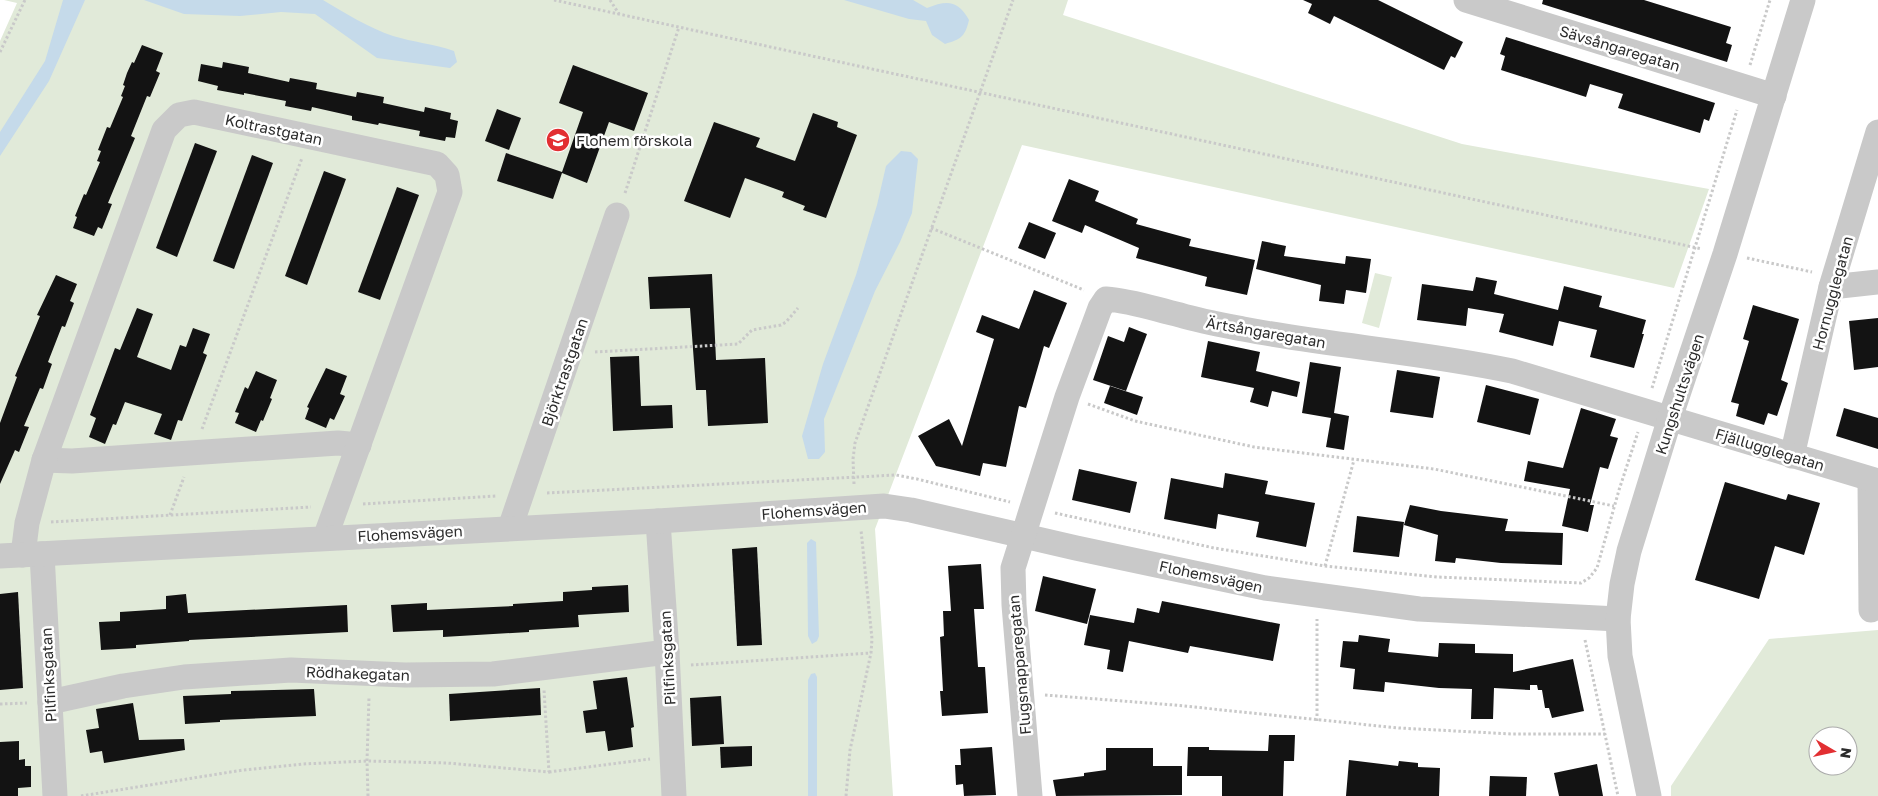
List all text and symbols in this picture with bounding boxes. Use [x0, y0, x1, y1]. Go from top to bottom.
street label: Sävsångaregatan [1558, 21, 1682, 75]
street label: Koltrastgatan [224, 110, 324, 148]
school or university icon: Flohem förskola [545, 127, 571, 153]
place label: Flohem förskola [576, 131, 692, 149]
street label: Hornugglegatan [1808, 234, 1856, 352]
street label: Ärtsångaregatan [1205, 313, 1327, 351]
street label: Björktrastgatan [537, 316, 591, 428]
street label: Kungshultsvägen [1651, 331, 1707, 457]
street label: Fjällugglegatan [1713, 424, 1827, 474]
street label: Flohemsvägen [761, 497, 867, 523]
street label: Flohemsvägen [357, 521, 463, 545]
street label: Flohemsvägen [1158, 556, 1264, 596]
street label: Flugsnapparegatan [1004, 594, 1034, 736]
street label: Pilfinksgatan [656, 610, 678, 706]
street label: Pilfinksgatan [37, 627, 59, 723]
street label: Rödhakegatan [306, 662, 410, 684]
north arrow [1808, 726, 1858, 776]
text: N [1837, 747, 1856, 760]

